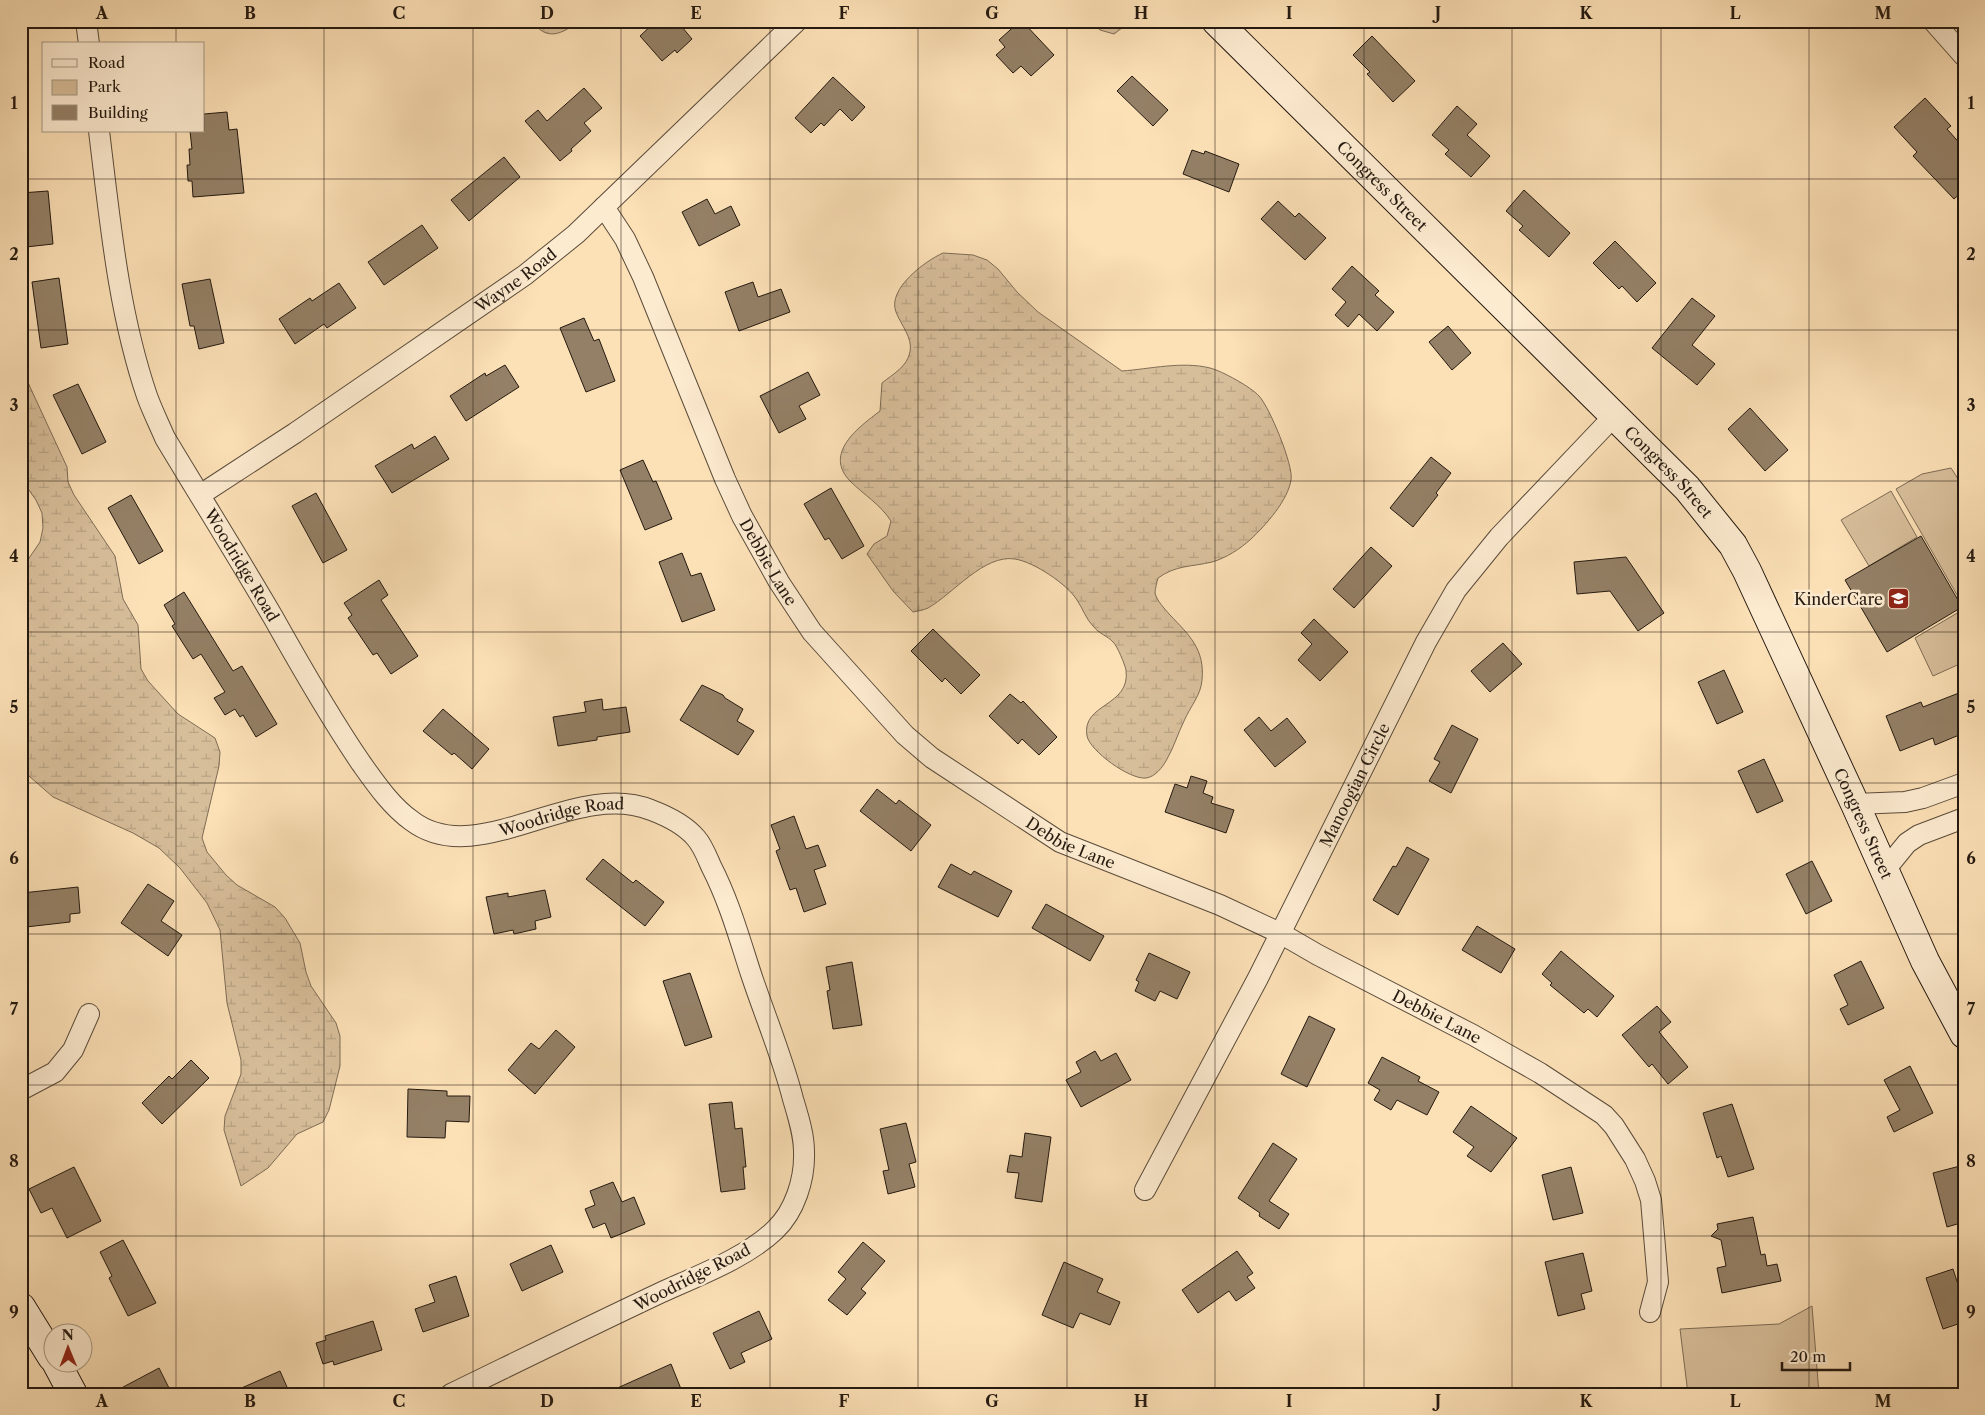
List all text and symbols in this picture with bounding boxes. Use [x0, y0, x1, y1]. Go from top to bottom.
text: A [95, 3, 109, 23]
text: B [244, 3, 256, 23]
text: C [393, 3, 405, 23]
text: D [540, 3, 554, 23]
text: E [690, 3, 702, 23]
text: F [839, 3, 850, 23]
text: G [985, 3, 999, 23]
text: H [1134, 3, 1148, 23]
text: I [1286, 3, 1293, 23]
text: J [1432, 3, 1441, 23]
text: K [1580, 3, 1594, 23]
text: L [1729, 3, 1741, 23]
text: M [1875, 3, 1892, 23]
legend [42, 42, 205, 132]
text: Road [88, 53, 125, 72]
text: Park [88, 77, 122, 96]
text: 1 [10, 93, 18, 113]
text: 1 [1967, 93, 1975, 113]
text: Building [88, 103, 148, 122]
street label: Congress Street [1333, 137, 1432, 235]
text: 2 [9, 244, 19, 264]
street label: Wayne Road [470, 244, 561, 317]
text: 2 [1966, 244, 1976, 264]
text: 3 [9, 395, 19, 415]
text: 3 [1966, 395, 1976, 415]
street label: Congress Street [1620, 422, 1717, 522]
street label: Woodridge Road [200, 504, 284, 625]
street label: Debbie Lane [735, 515, 802, 609]
text: 4 [9, 546, 19, 566]
text: 4 [1966, 546, 1976, 566]
school or university icon: KinderCare [1887, 587, 1911, 611]
place label: KinderCare [1794, 589, 1883, 609]
text: 5 [10, 697, 19, 717]
text: 5 [1967, 697, 1976, 717]
street label: Manoogian Circle [1315, 720, 1394, 850]
street label: Congress Street [1830, 765, 1897, 882]
street label: Woodridge Road [496, 793, 625, 841]
street label: Debbie Lane [1022, 812, 1118, 873]
text: 6 [9, 848, 19, 868]
text: 6 [1966, 848, 1976, 868]
street label: Debbie Lane [1389, 985, 1485, 1048]
text: 7 [10, 999, 19, 1019]
text: 7 [1967, 999, 1976, 1019]
text: 8 [9, 1151, 19, 1171]
text: 8 [1966, 1151, 1976, 1171]
street label: Woodridge Road [630, 1239, 754, 1315]
text: 9 [9, 1302, 19, 1322]
text: 9 [1966, 1302, 1976, 1322]
north arrow [42, 1322, 92, 1372]
text: N [62, 1326, 74, 1344]
scale bar [1782, 1340, 1850, 1372]
text: 20 m [1790, 1347, 1826, 1366]
text: A [95, 1391, 109, 1411]
text: B [244, 1391, 256, 1411]
text: C [393, 1391, 405, 1411]
text: D [540, 1391, 554, 1411]
text: E [690, 1391, 702, 1411]
text: F [839, 1391, 850, 1411]
text: G [985, 1391, 999, 1411]
text: H [1134, 1391, 1148, 1411]
text: I [1286, 1391, 1293, 1411]
text: J [1432, 1391, 1441, 1411]
text: K [1580, 1391, 1594, 1411]
text: L [1729, 1391, 1741, 1411]
text: M [1875, 1391, 1892, 1411]

